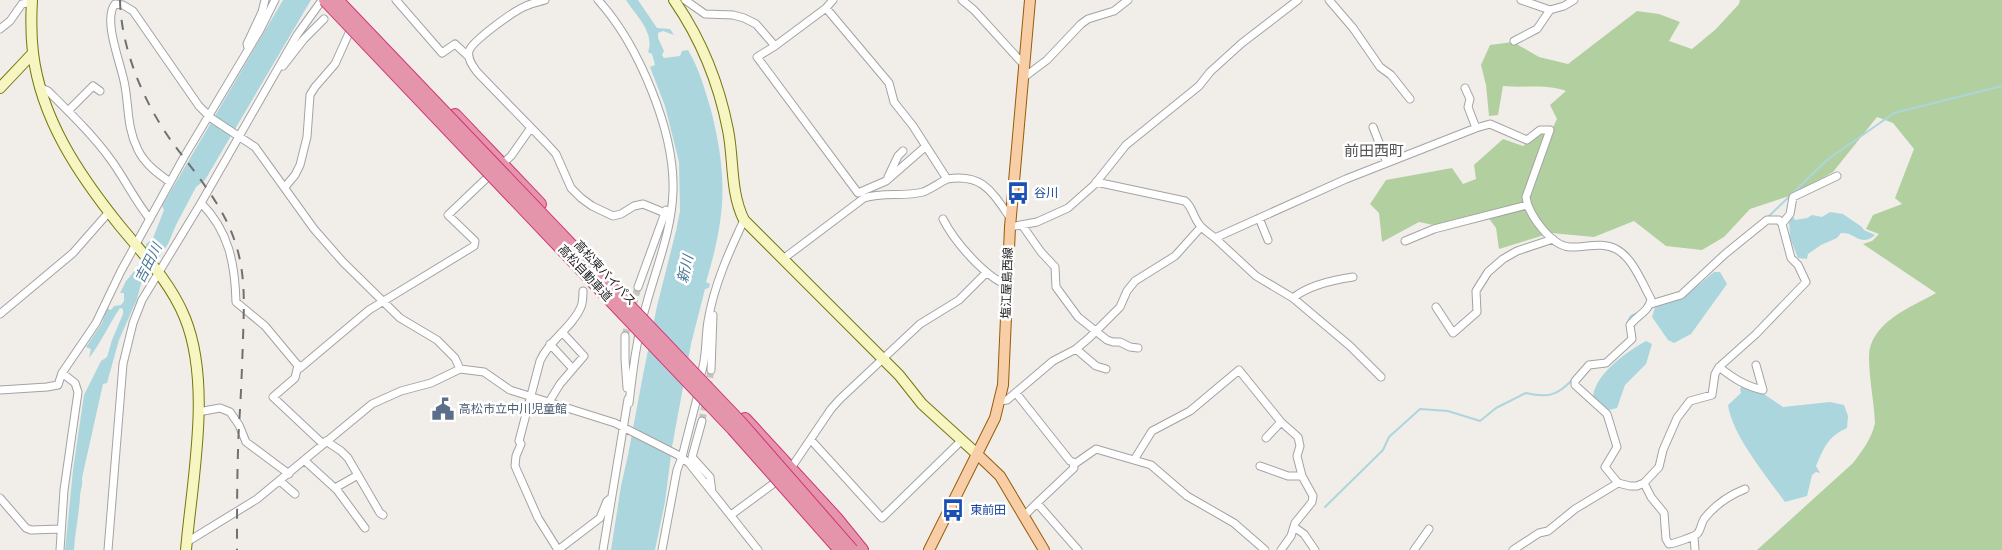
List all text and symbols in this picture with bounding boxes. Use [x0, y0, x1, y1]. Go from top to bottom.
district label: 前田西町 [1344, 140, 1404, 161]
bus stop icon: 谷川 [1005, 180, 1031, 206]
place label: 谷川 [1034, 184, 1058, 201]
street label: 高松東バイパス [571, 236, 640, 309]
water label: 吉田川 [130, 238, 167, 286]
street label: 高松自動車道 [555, 241, 616, 305]
street label: 塩江屋島西線 [997, 247, 1016, 319]
water label: 新川 [672, 251, 698, 285]
public building icon: 高松市立中川児童館 [430, 396, 456, 422]
place label: 高松市立中川児童館 [459, 400, 567, 417]
bus stop icon: 東前田 [940, 497, 966, 523]
place label: 東前田 [970, 501, 1006, 518]

